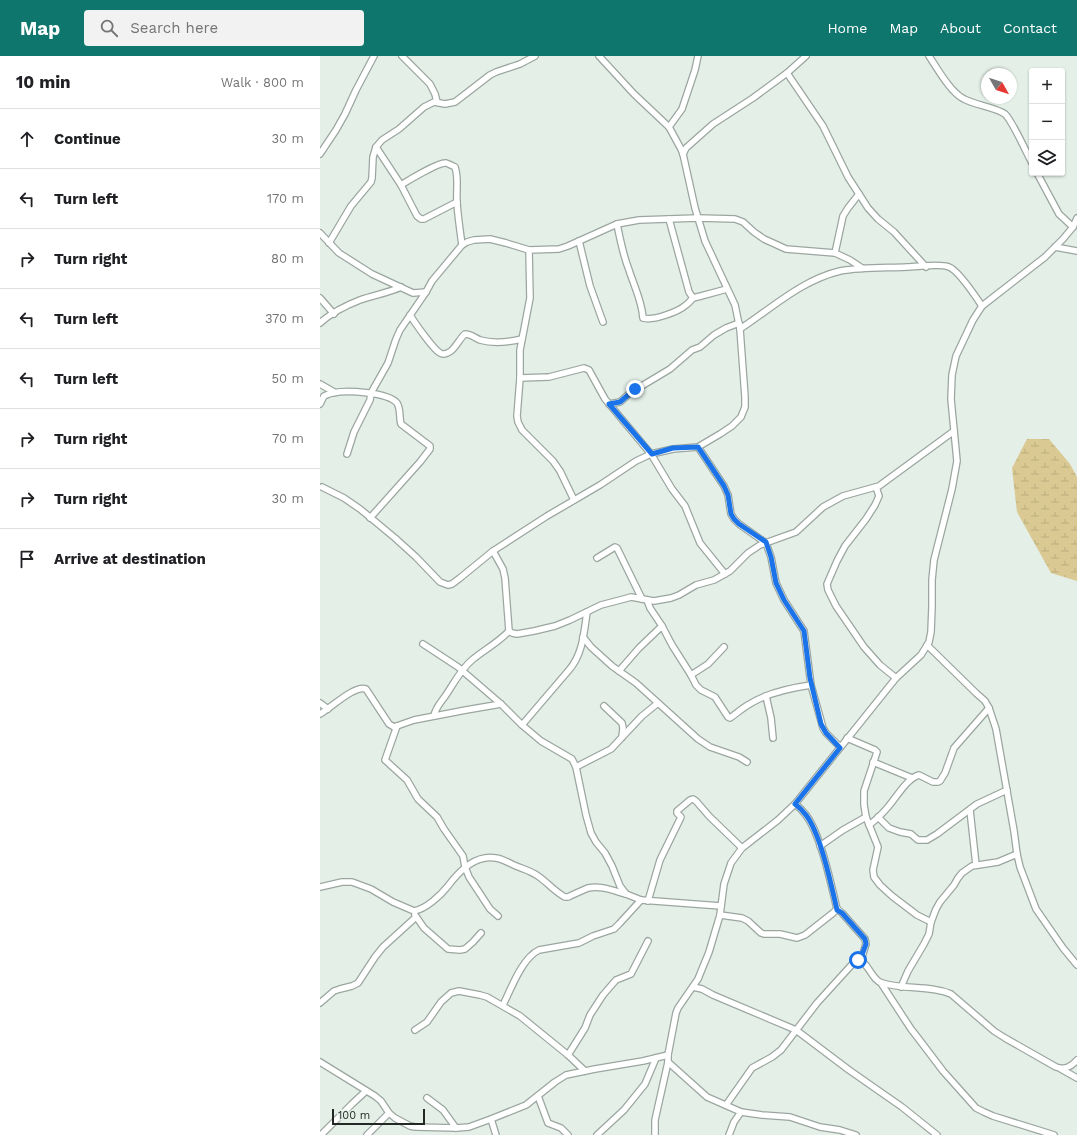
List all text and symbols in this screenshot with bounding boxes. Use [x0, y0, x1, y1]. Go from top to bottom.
search box [84, 10, 364, 46]
text: Map [20, 17, 60, 40]
icon: search [98, 17, 120, 39]
text: Search here [130, 19, 218, 37]
text: Home [827, 20, 867, 36]
text: Map [889, 20, 918, 36]
text: About [940, 20, 981, 36]
text: Contact [1003, 20, 1057, 36]
north arrow [981, 68, 1017, 104]
map controls [1029, 68, 1065, 176]
button: + [1029, 68, 1065, 104]
text: 10 min [16, 72, 71, 92]
text: Walk · 800 m [221, 75, 304, 90]
button: − [1029, 104, 1065, 140]
icon: ahead [16, 128, 38, 150]
text: Continue [54, 130, 121, 148]
text: 30 m [272, 131, 304, 146]
button: layers [1029, 140, 1065, 176]
icon: left [16, 188, 38, 210]
text: Turn left [54, 190, 118, 208]
text: 170 m [267, 191, 304, 206]
icon: right [16, 248, 38, 270]
text: Turn right [54, 250, 127, 268]
text: 80 m [271, 251, 304, 266]
icon: left [16, 308, 38, 330]
text: Turn left [54, 310, 118, 328]
text: 370 m [265, 311, 304, 326]
icon: left [16, 368, 38, 390]
text: Turn left [54, 370, 118, 388]
text: 50 m [272, 371, 304, 386]
route end [626, 380, 644, 398]
icon: right [16, 428, 38, 450]
text: Turn right [54, 430, 127, 448]
text: 70 m [272, 431, 304, 446]
icon: right [16, 488, 38, 510]
text: Turn right [54, 490, 127, 508]
text: 30 m [272, 491, 304, 506]
icon: arrive [16, 548, 38, 570]
text: Arrive at destination [54, 550, 206, 568]
route start [849, 951, 867, 969]
scale bar [332, 1107, 425, 1126]
text: 100 m [338, 1109, 370, 1122]

